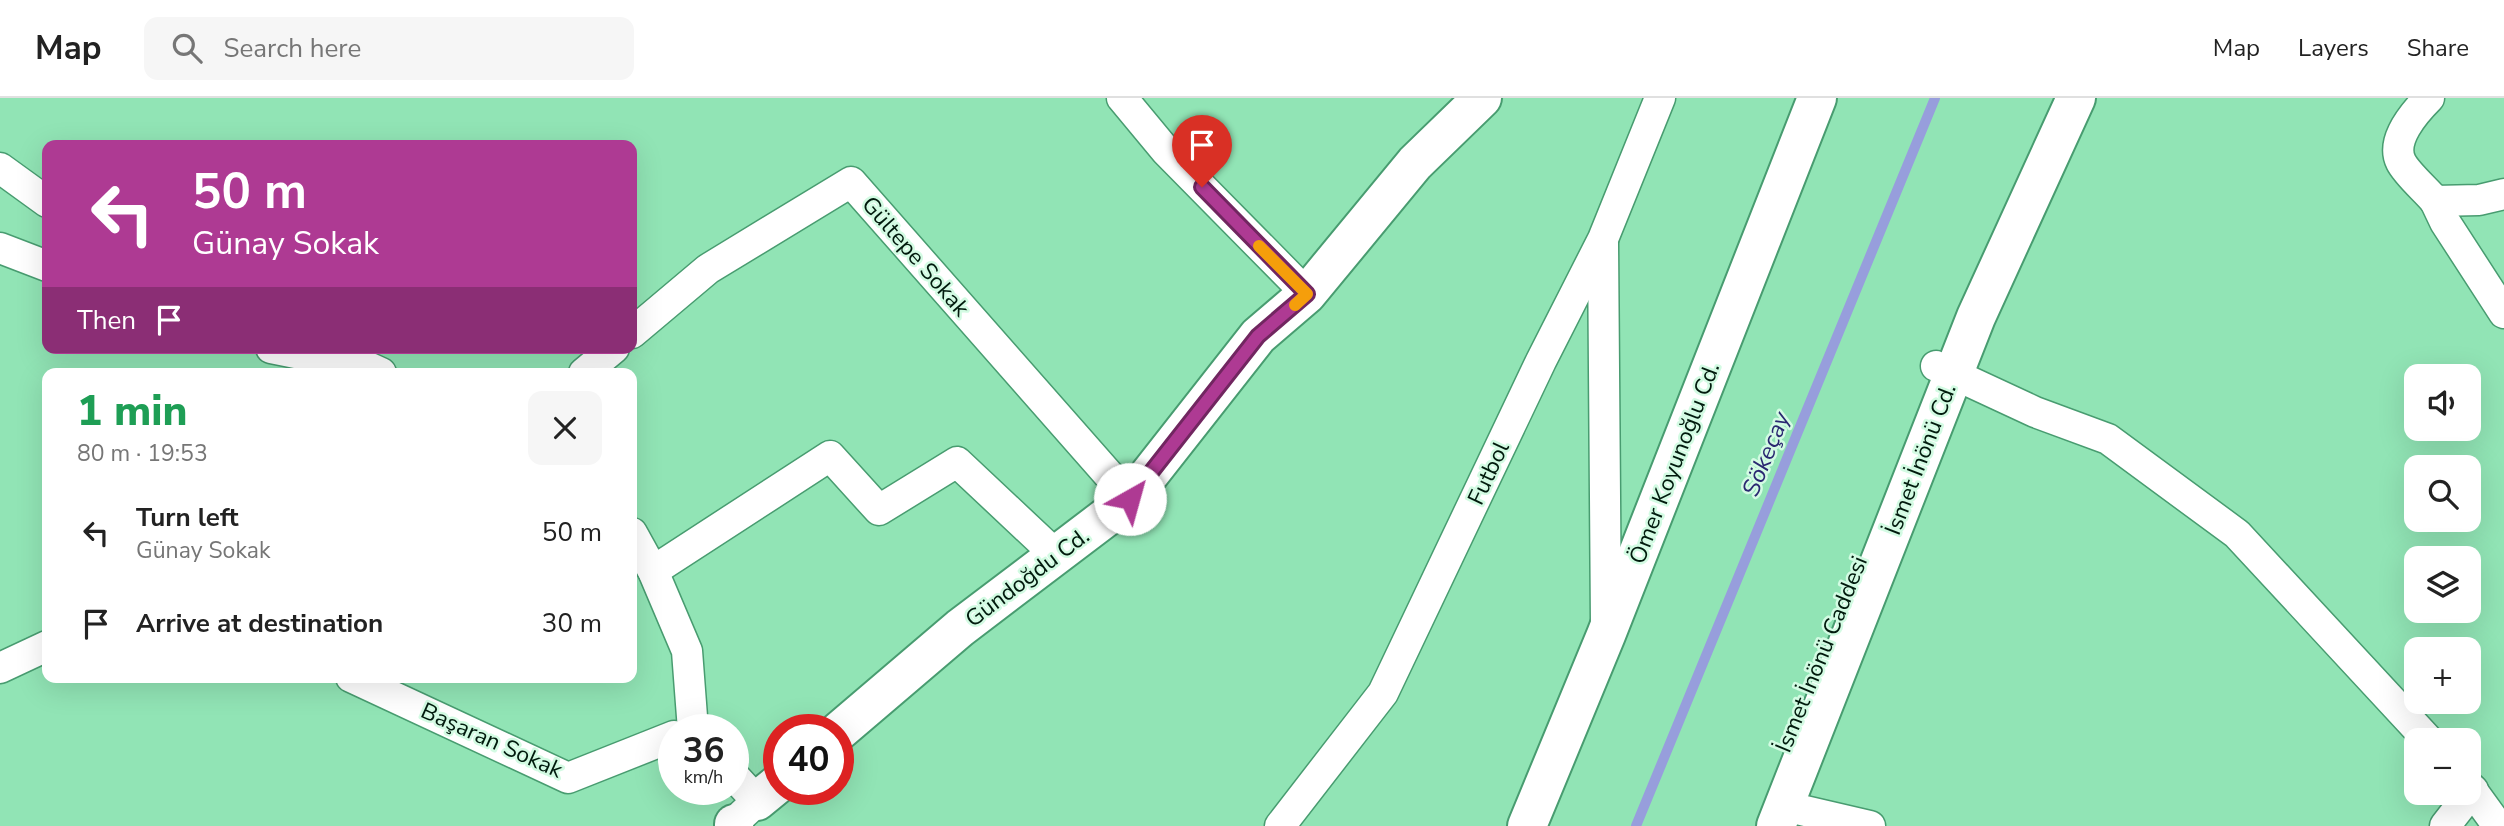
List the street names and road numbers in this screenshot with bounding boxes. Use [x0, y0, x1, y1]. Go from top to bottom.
street label: Gültepe Sokak [855, 190, 977, 323]
street label: Ömer Koyunoğlu Cd. [1622, 358, 1727, 568]
street label: İsmet İnönü Cd. [1877, 379, 1964, 539]
street label: Futbol [1460, 436, 1517, 510]
street label: Gündoğdu Cd. [959, 521, 1096, 634]
street label: İsmet İnönü Caddesi [1768, 551, 1875, 757]
street label: Başaran Sokak [416, 695, 568, 786]

